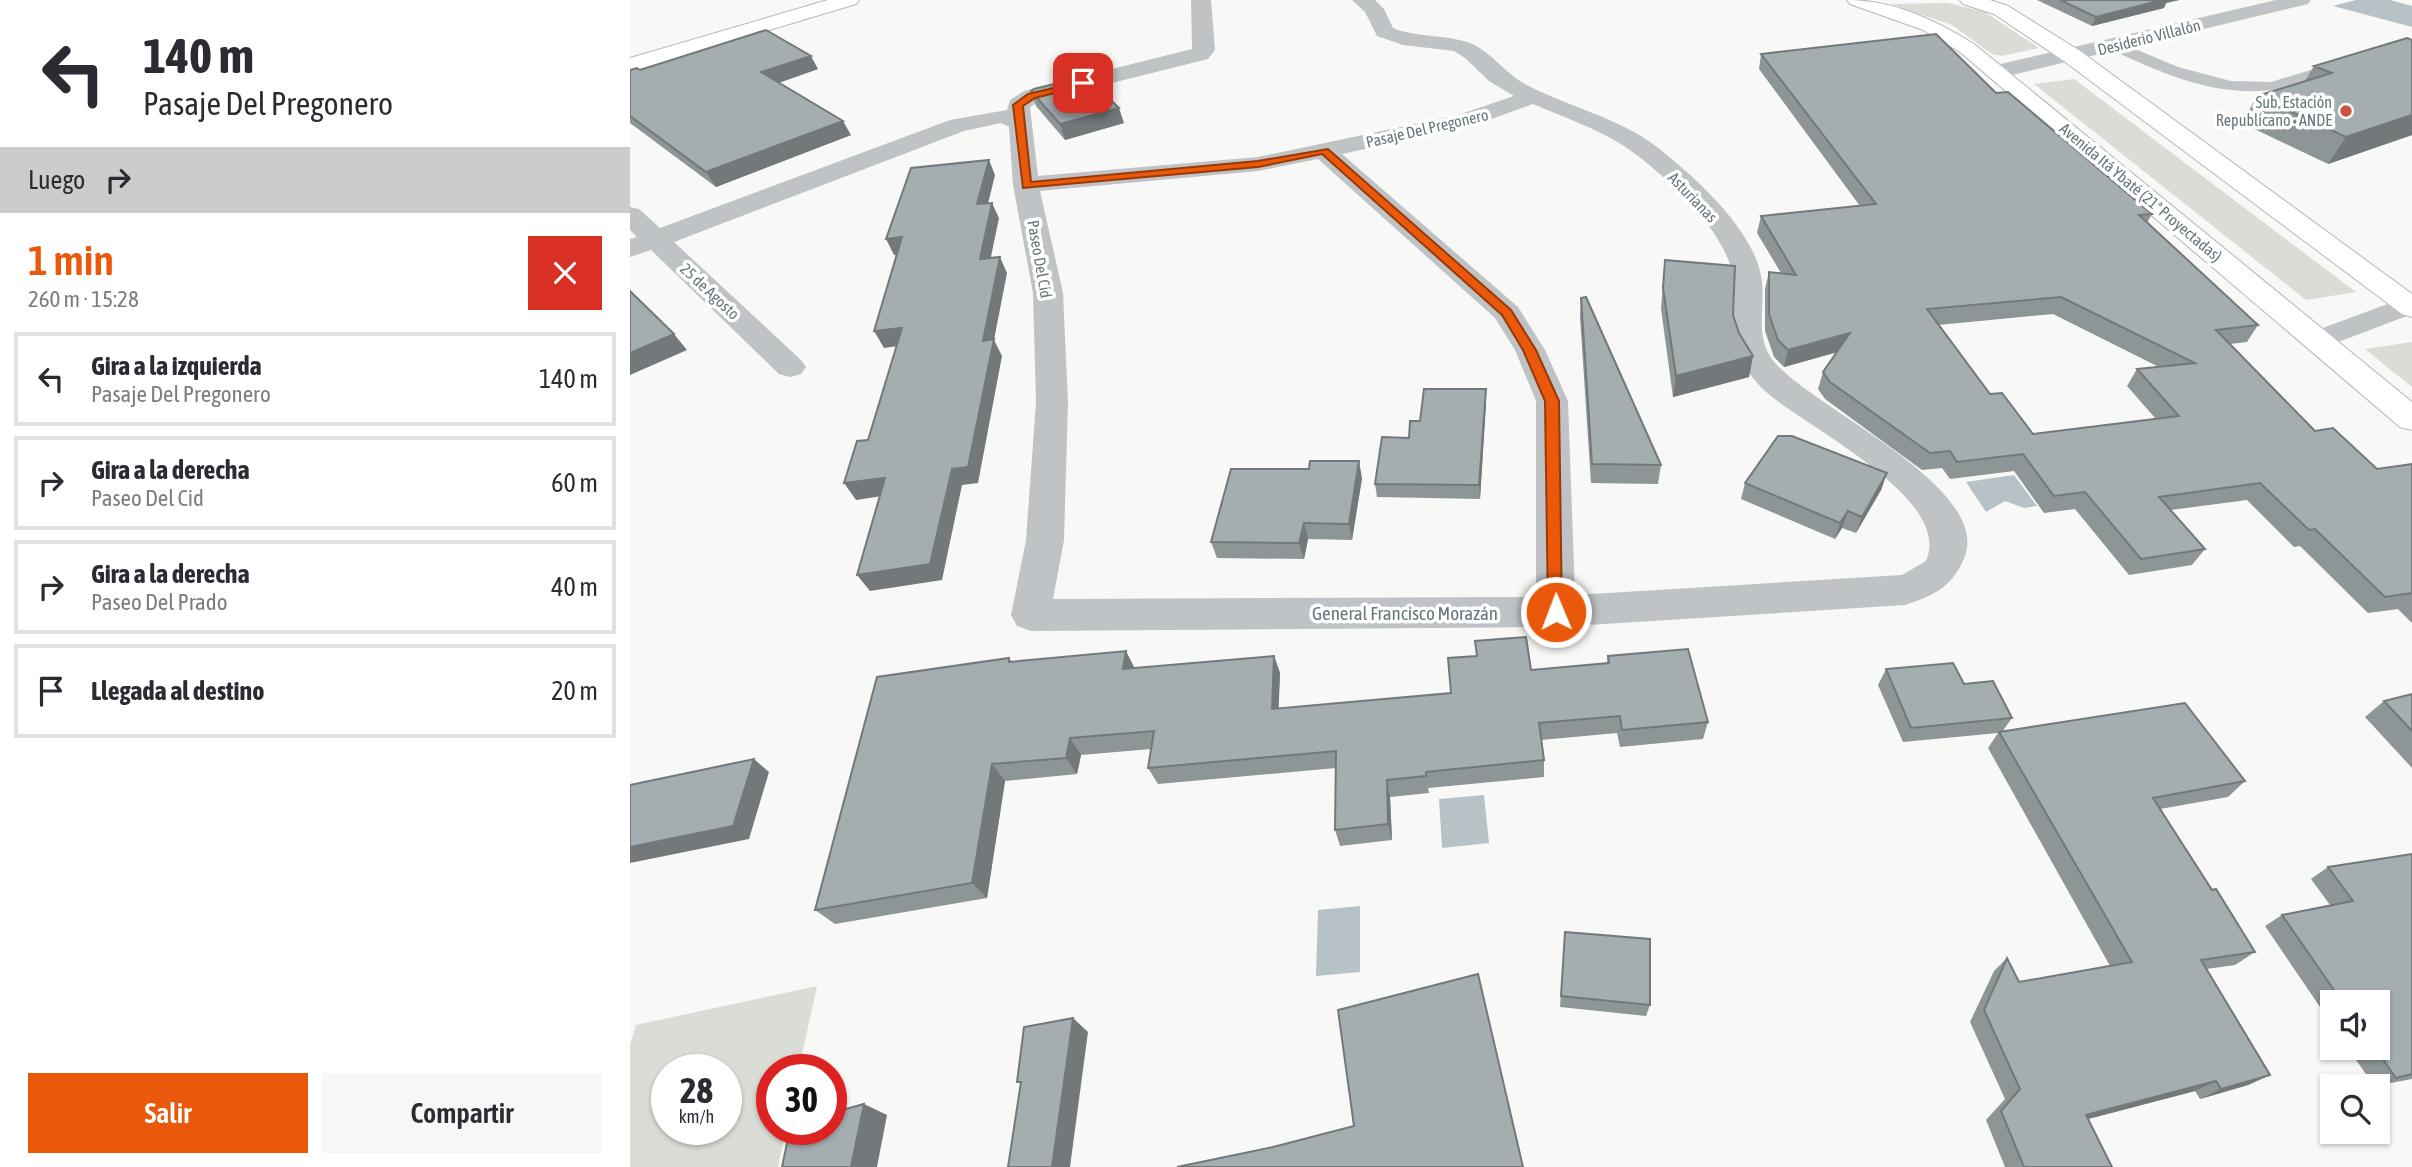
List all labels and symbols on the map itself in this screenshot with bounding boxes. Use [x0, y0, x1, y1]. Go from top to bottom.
street label: Desiderio Villalón [2096, 16, 2202, 58]
pin [1053, 53, 1113, 113]
place label: Sub. Estación Republicano - ANDE [2216, 93, 2332, 130]
marker: Sub. Estación Republicano - ANDE [2338, 103, 2354, 119]
street label: Pasaje Del Pregonero [1364, 105, 1490, 152]
street label: Avenida Itá Ybaté (21ª Proyectadas) [2056, 119, 2226, 266]
street label: Asturianas [1665, 168, 1721, 226]
street label: Paseo Del Cid [1024, 219, 1056, 299]
street label: 25 de Agosto [676, 259, 743, 323]
position arrow [1519, 575, 1593, 649]
street label: General Francisco Morazán [1312, 602, 1498, 624]
speed limit sign: 30 [756, 1054, 847, 1145]

